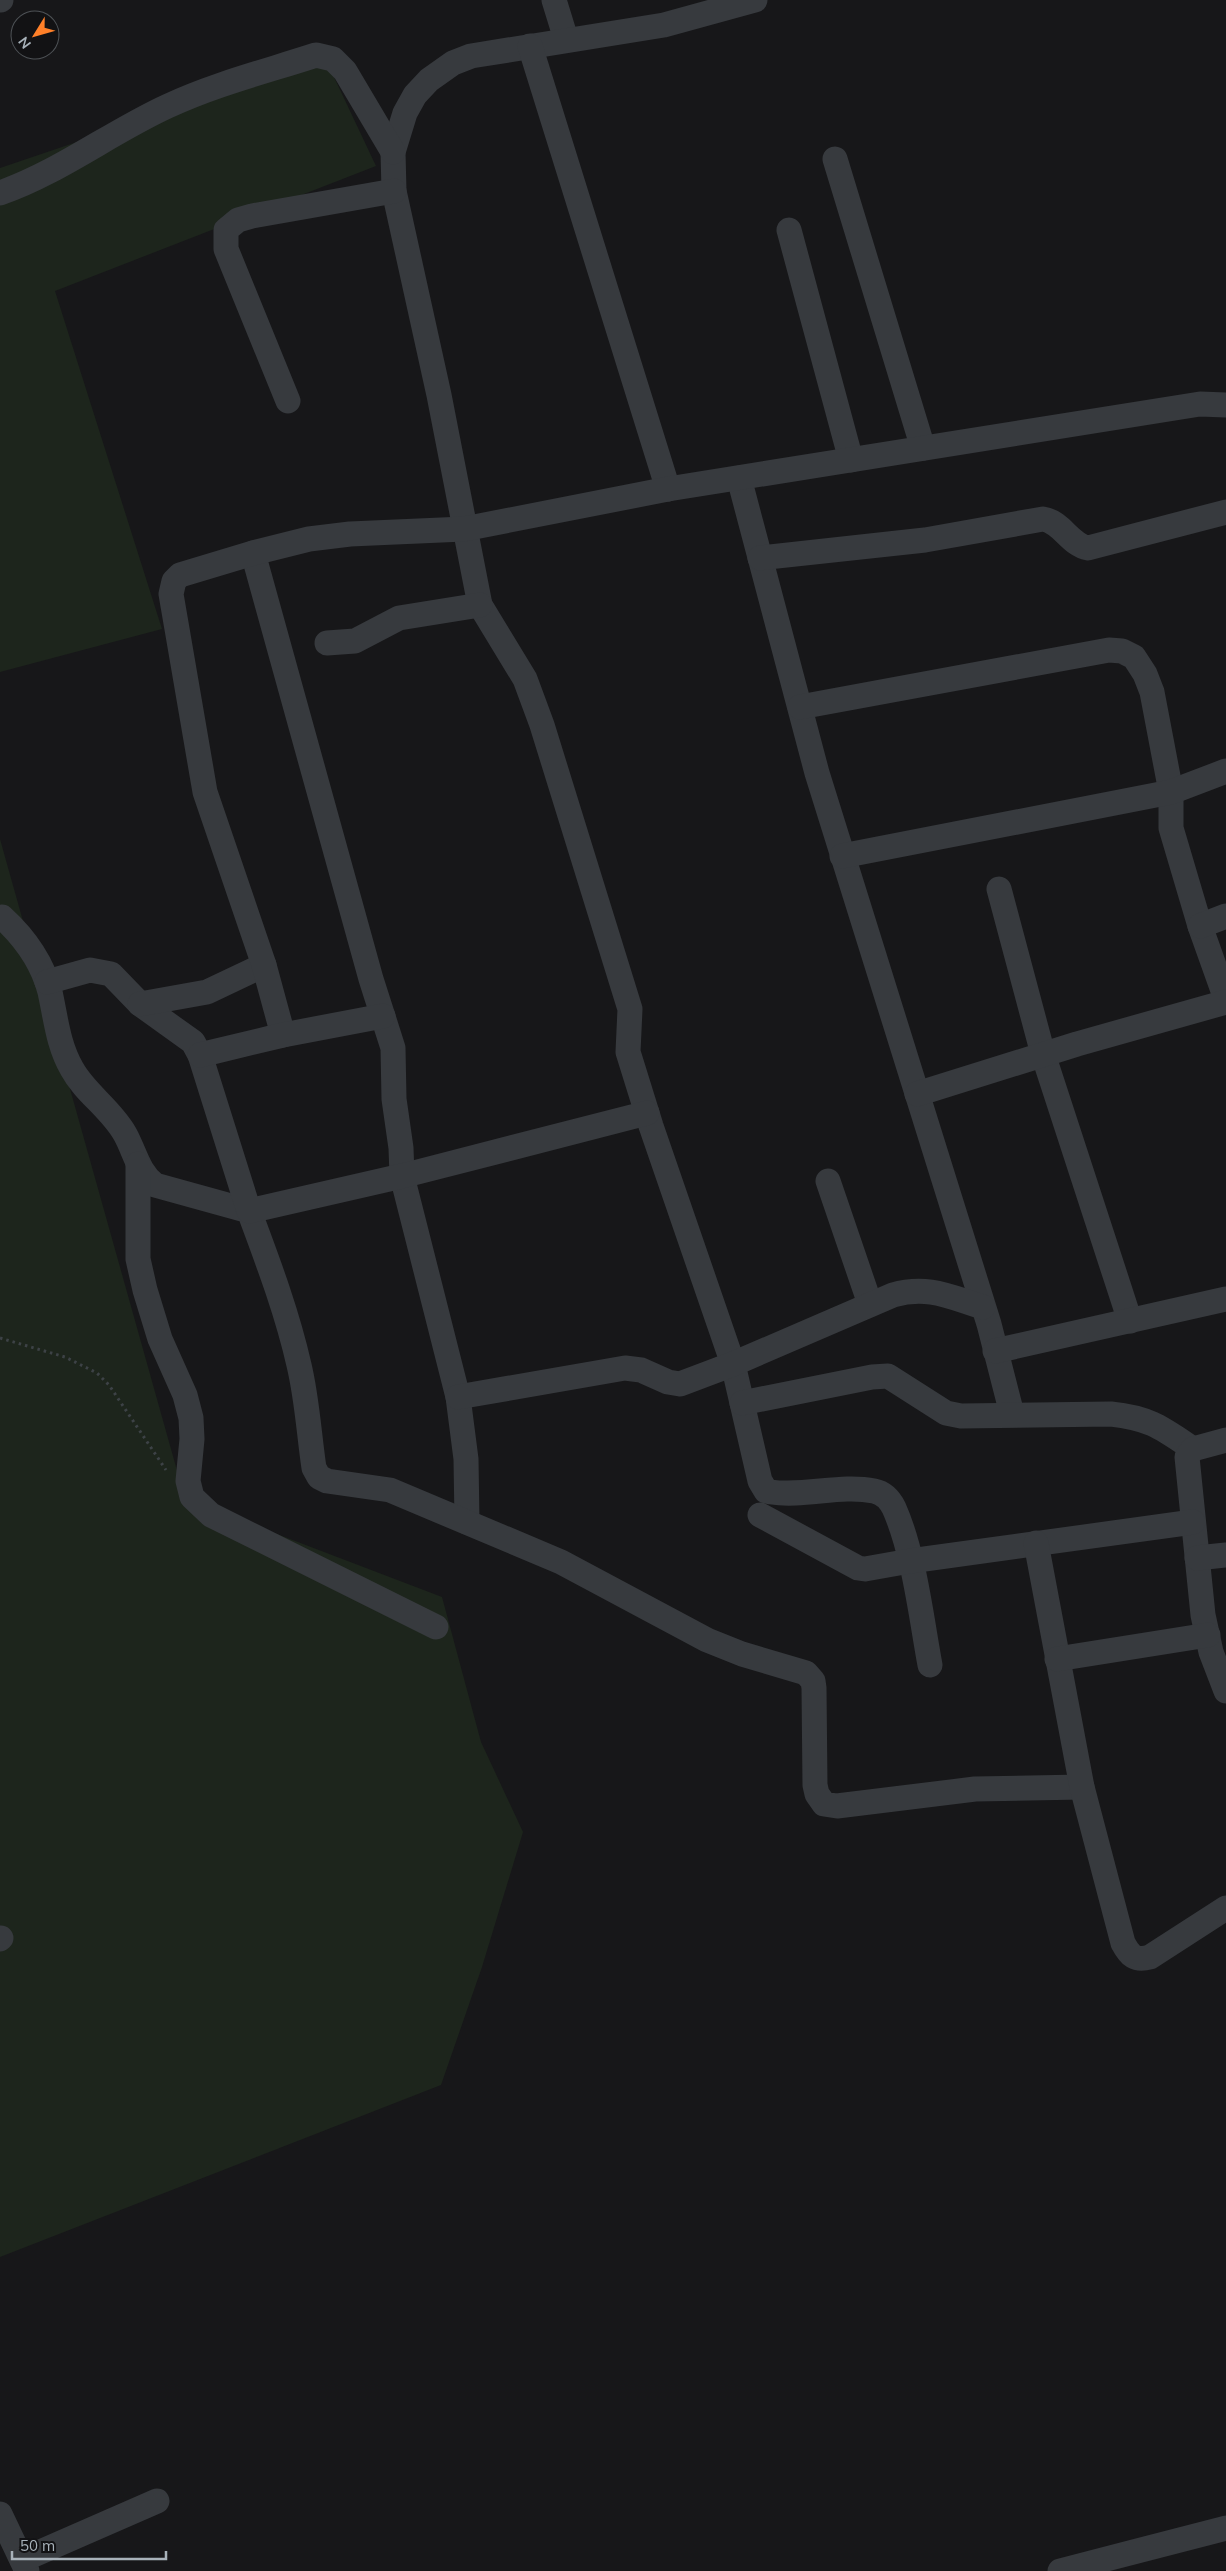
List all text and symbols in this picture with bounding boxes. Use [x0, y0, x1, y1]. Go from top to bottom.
north arrow [10, 10, 60, 60]
text: N [14, 33, 35, 52]
scale bar [12, 2528, 166, 2560]
text: 50 m [20, 2536, 55, 2555]

